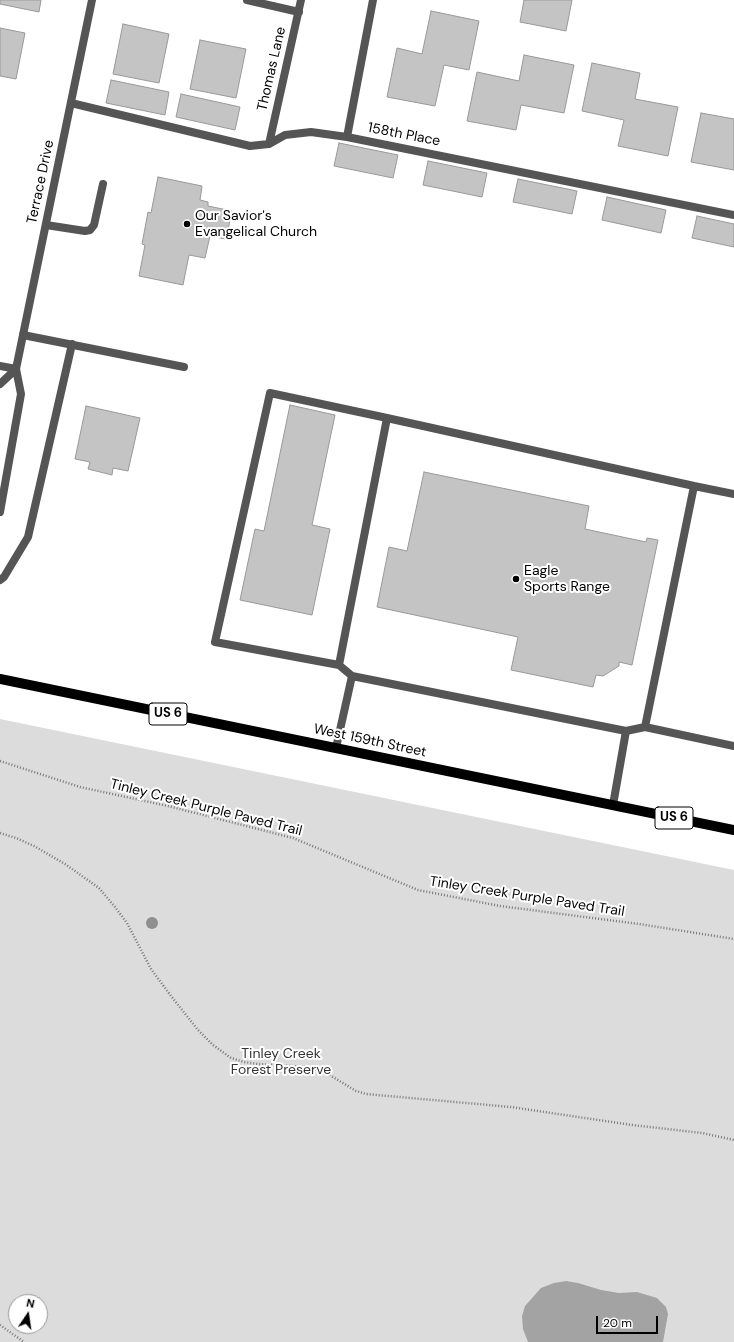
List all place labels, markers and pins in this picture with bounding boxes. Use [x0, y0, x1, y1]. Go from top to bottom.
place label: Our Savior's Evangelical Church [195, 208, 317, 240]
marker: Our Savior's Evangelical Church [182, 219, 192, 229]
place label: Eagle Sports Range [524, 563, 610, 596]
marker: Eagle Sports Range [511, 574, 521, 584]

